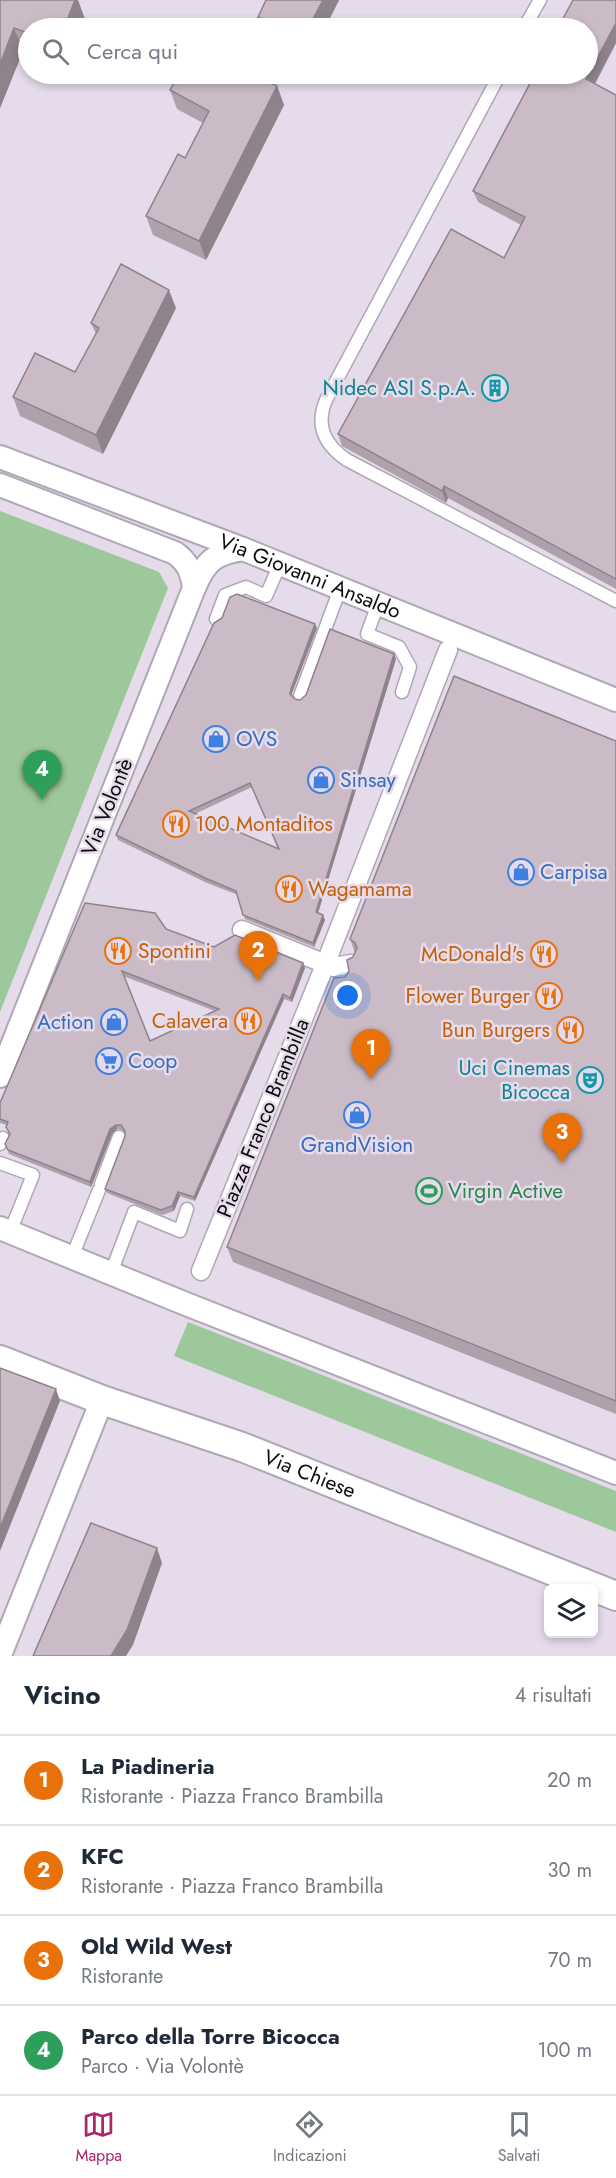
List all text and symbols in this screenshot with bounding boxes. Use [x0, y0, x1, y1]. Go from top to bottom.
search box [18, 18, 598, 84]
icon: search [39, 35, 72, 68]
text: Cerca qui [87, 35, 178, 67]
place label: Nidec ASI S.p.A. [323, 373, 476, 403]
building icon: Nidec ASI S.p.A. [480, 373, 510, 403]
street label: Via Giovanni Ansaldo [215, 526, 405, 626]
shop icon: OVS [201, 724, 231, 754]
place label: OVS [236, 724, 277, 754]
pin: 4 [22, 750, 62, 800]
street label: Via Volontè [74, 754, 140, 860]
shop icon: Sinsay [306, 765, 336, 795]
place label: Sinsay [340, 765, 396, 795]
restaurant icon: 100 Montaditos [161, 809, 191, 839]
place label: 100 Montaditos [195, 809, 333, 839]
shop icon: Carpisa [506, 857, 536, 887]
place label: Carpisa [540, 857, 608, 887]
restaurant icon: Wagamama [274, 874, 304, 904]
place label: Wagamama [308, 874, 412, 904]
pin: 2 [238, 932, 278, 981]
restaurant icon: Spontini [103, 936, 133, 966]
place label: Spontini [138, 936, 211, 966]
place label: McDonald's [421, 939, 524, 969]
restaurant icon: McDonald's [529, 939, 559, 969]
your location [333, 981, 362, 1010]
place label: Flower Burger [406, 981, 531, 1011]
restaurant icon: Flower Burger [534, 981, 564, 1011]
place label: Calavera [152, 1006, 228, 1036]
restaurant icon: Calavera [233, 1006, 263, 1036]
place label: Action [37, 1007, 94, 1037]
shop icon: Action [99, 1007, 129, 1037]
street label: Piazza Franco Brambilla [209, 1014, 317, 1222]
place label: Bun Burgers [442, 1015, 550, 1045]
restaurant icon: Bun Burgers [555, 1015, 585, 1045]
pin: 1 [352, 1030, 391, 1079]
supermarket icon: Coop [94, 1046, 124, 1076]
place label: Coop [128, 1046, 177, 1076]
place label: Uci Cinemas Bicocca [458, 1053, 570, 1107]
theatre icon: Uci Cinemas Bicocca [575, 1065, 605, 1095]
shop icon: GrandVision [342, 1100, 372, 1130]
pin: 3 [542, 1114, 582, 1163]
place label: GrandVision [301, 1130, 413, 1160]
sports icon: Virgin Active [414, 1176, 444, 1206]
place label: Virgin Active [448, 1176, 563, 1206]
street label: Via Chiese [259, 1442, 360, 1506]
map controls [544, 1584, 598, 1638]
button: layers [544, 1584, 598, 1638]
text: Vicino [24, 1676, 101, 1714]
text: 4 risultati [515, 1681, 592, 1710]
text: La Piadineria [81, 1750, 215, 1782]
text: 1 [38, 1766, 49, 1795]
text: 20 m [547, 1766, 592, 1795]
text: Ristorante · Piazza Franco Brambilla [81, 1782, 383, 1811]
text: KFC [81, 1840, 124, 1872]
text: 2 [37, 1856, 50, 1885]
text: 30 m [547, 1856, 592, 1885]
text: Ristorante · Piazza Franco Brambilla [81, 1872, 383, 1901]
text: Old Wild West [81, 1930, 232, 1962]
text: 3 [37, 1946, 50, 1975]
text: 70 m [548, 1946, 592, 1975]
text: Ristorante [81, 1962, 163, 1991]
text: Parco della Torre Bicocca [81, 2020, 340, 2052]
text: 4 [37, 2036, 50, 2065]
text: 100 m [537, 2036, 592, 2065]
text: Parco · Via Volontè [81, 2052, 244, 2081]
tab: Mappa [75, 2108, 122, 2167]
tab: Indicazioni [273, 2108, 347, 2167]
tab: Salvati [498, 2108, 541, 2167]

